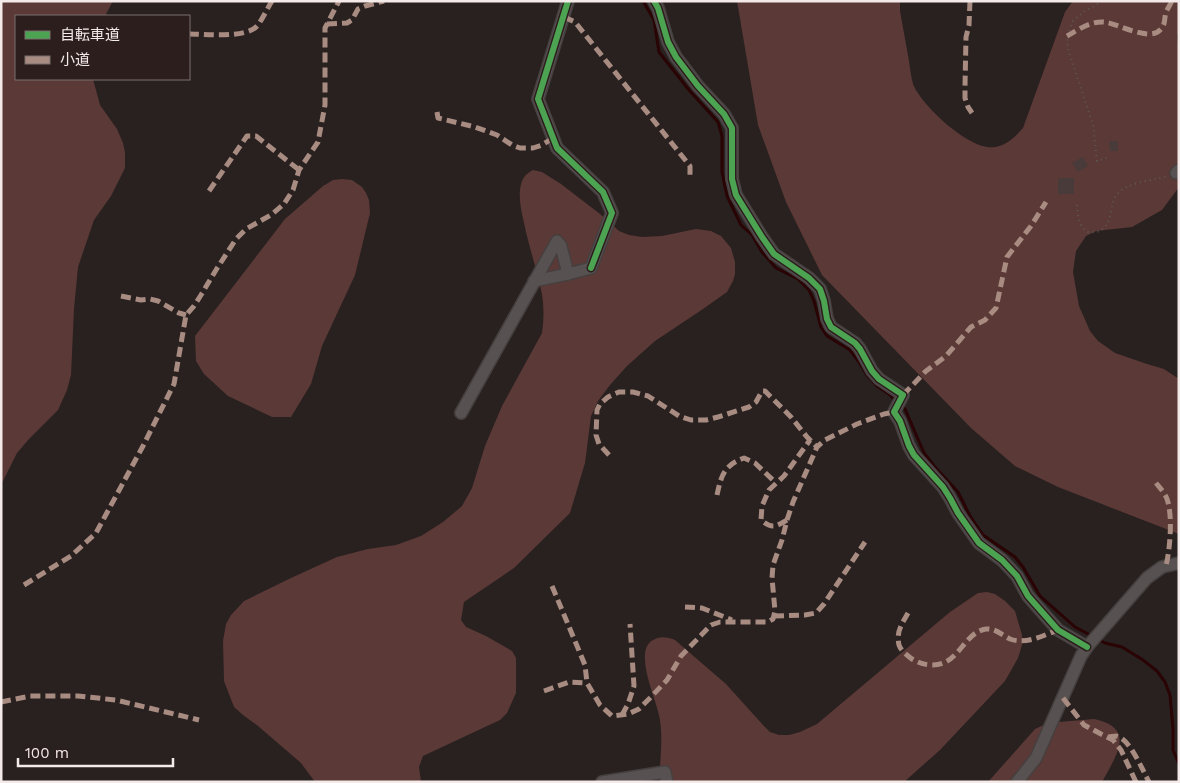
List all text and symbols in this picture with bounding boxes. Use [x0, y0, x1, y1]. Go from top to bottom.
legend [15, 15, 190, 80]
text: 自転車道 [60, 26, 120, 44]
text: 小道 [60, 51, 90, 69]
scale bar [18, 736, 172, 768]
text: 100 m [25, 744, 69, 762]

